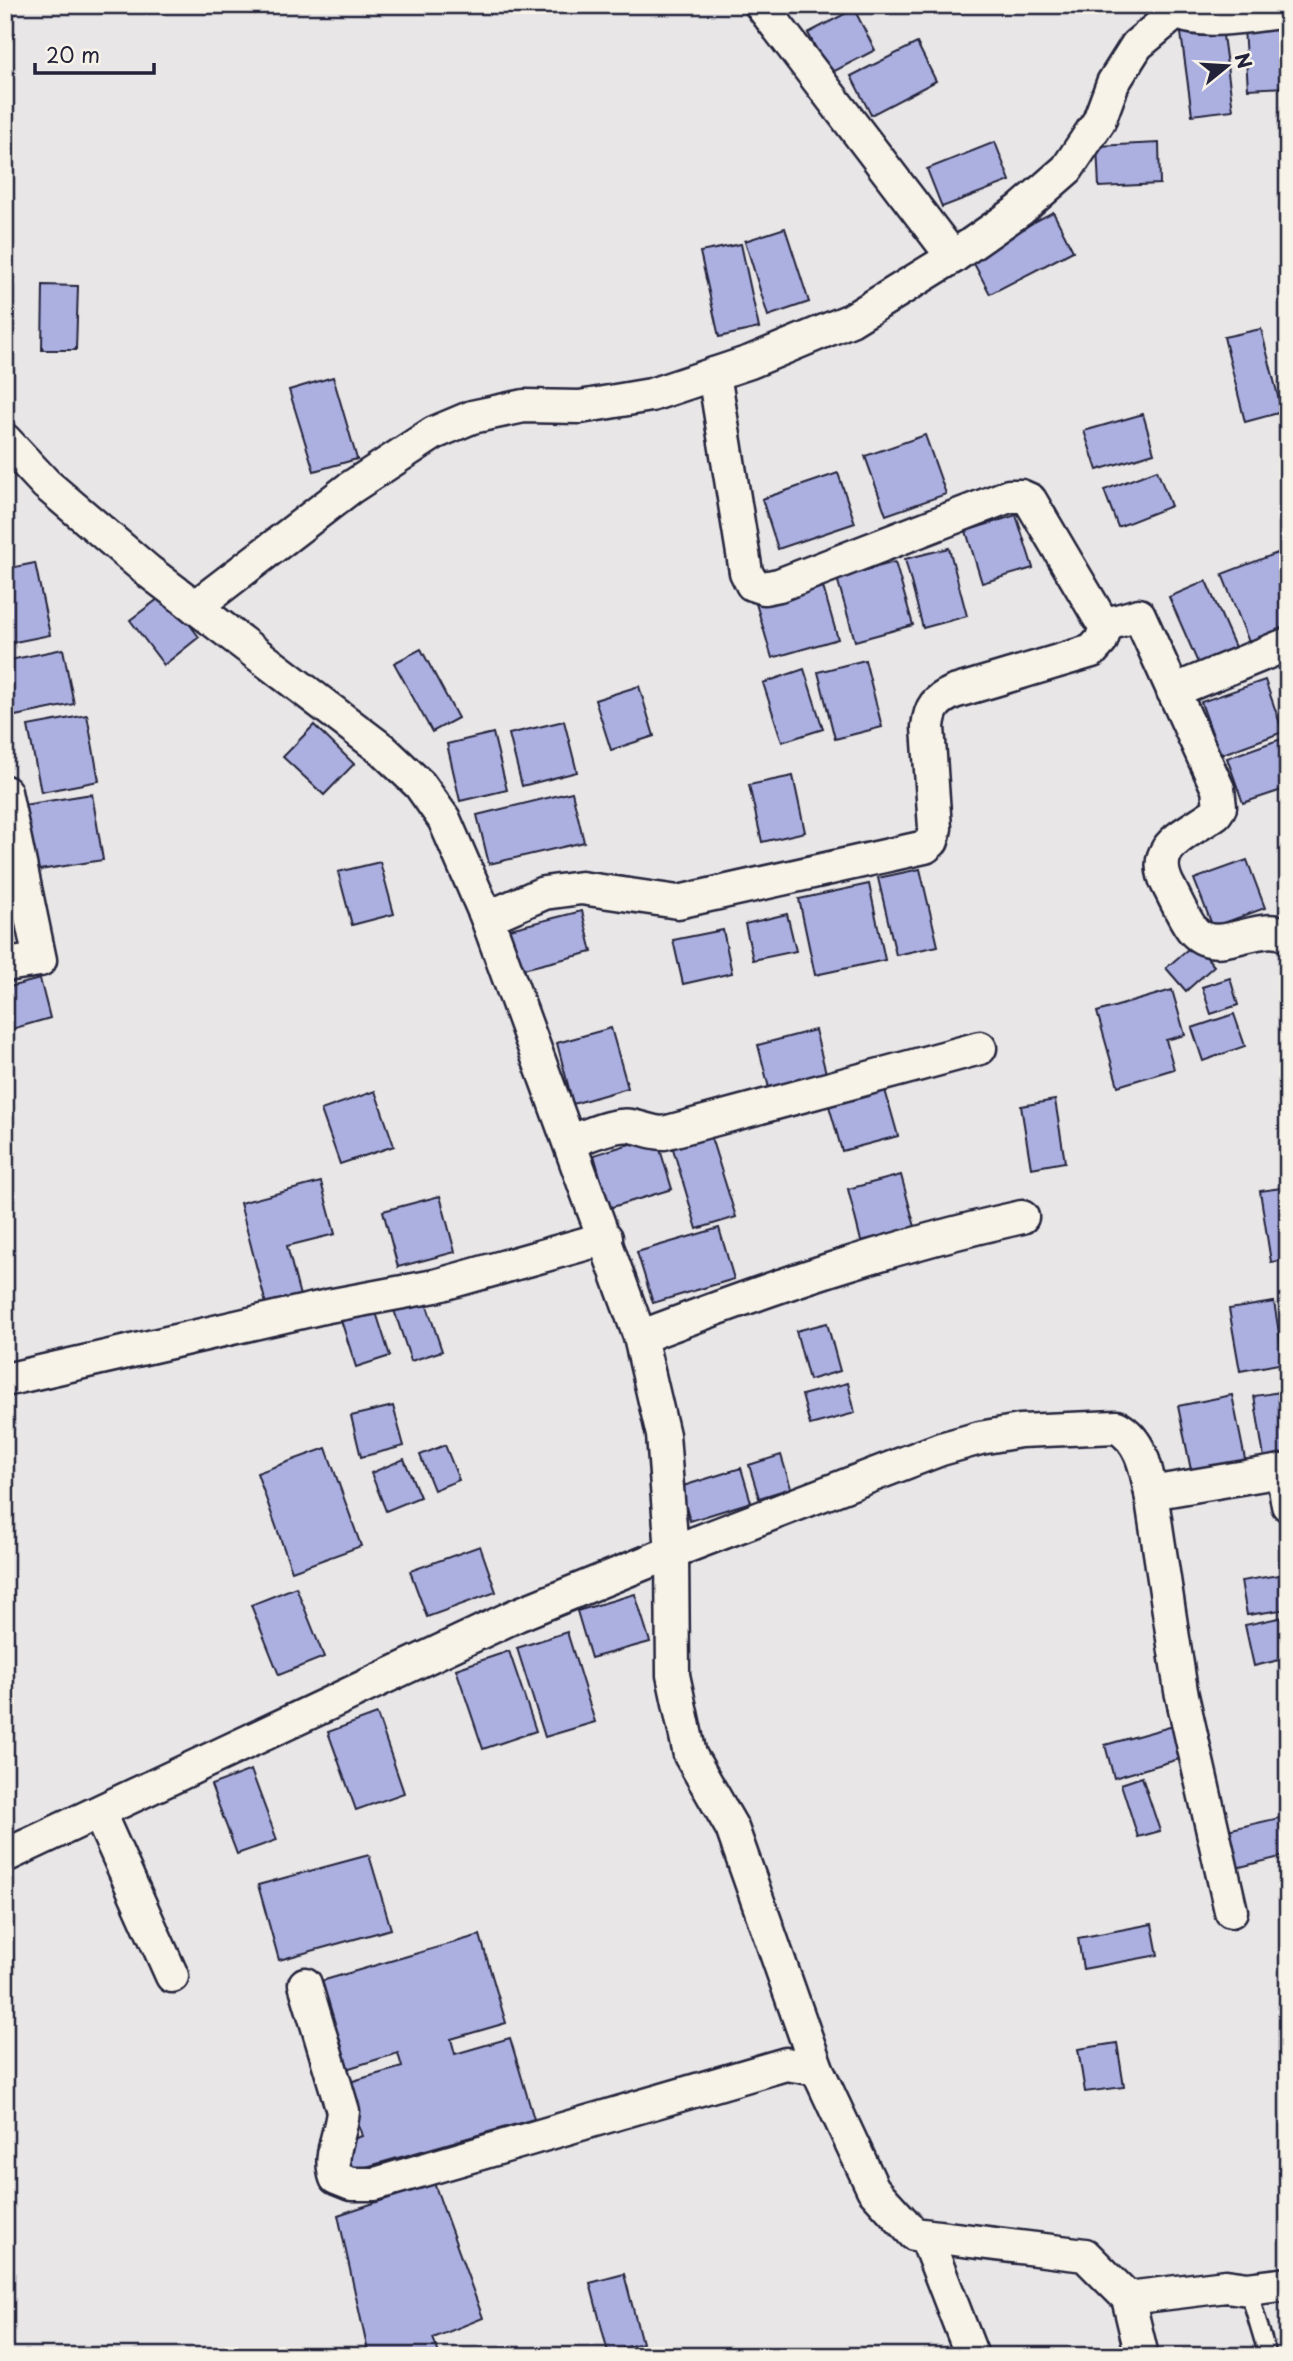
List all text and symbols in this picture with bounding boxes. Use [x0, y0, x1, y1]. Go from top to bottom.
scale bar [35, 32, 154, 76]
north arrow [1192, 32, 1262, 102]
text: 20 m [46, 38, 100, 70]
text: N [1228, 49, 1260, 72]

